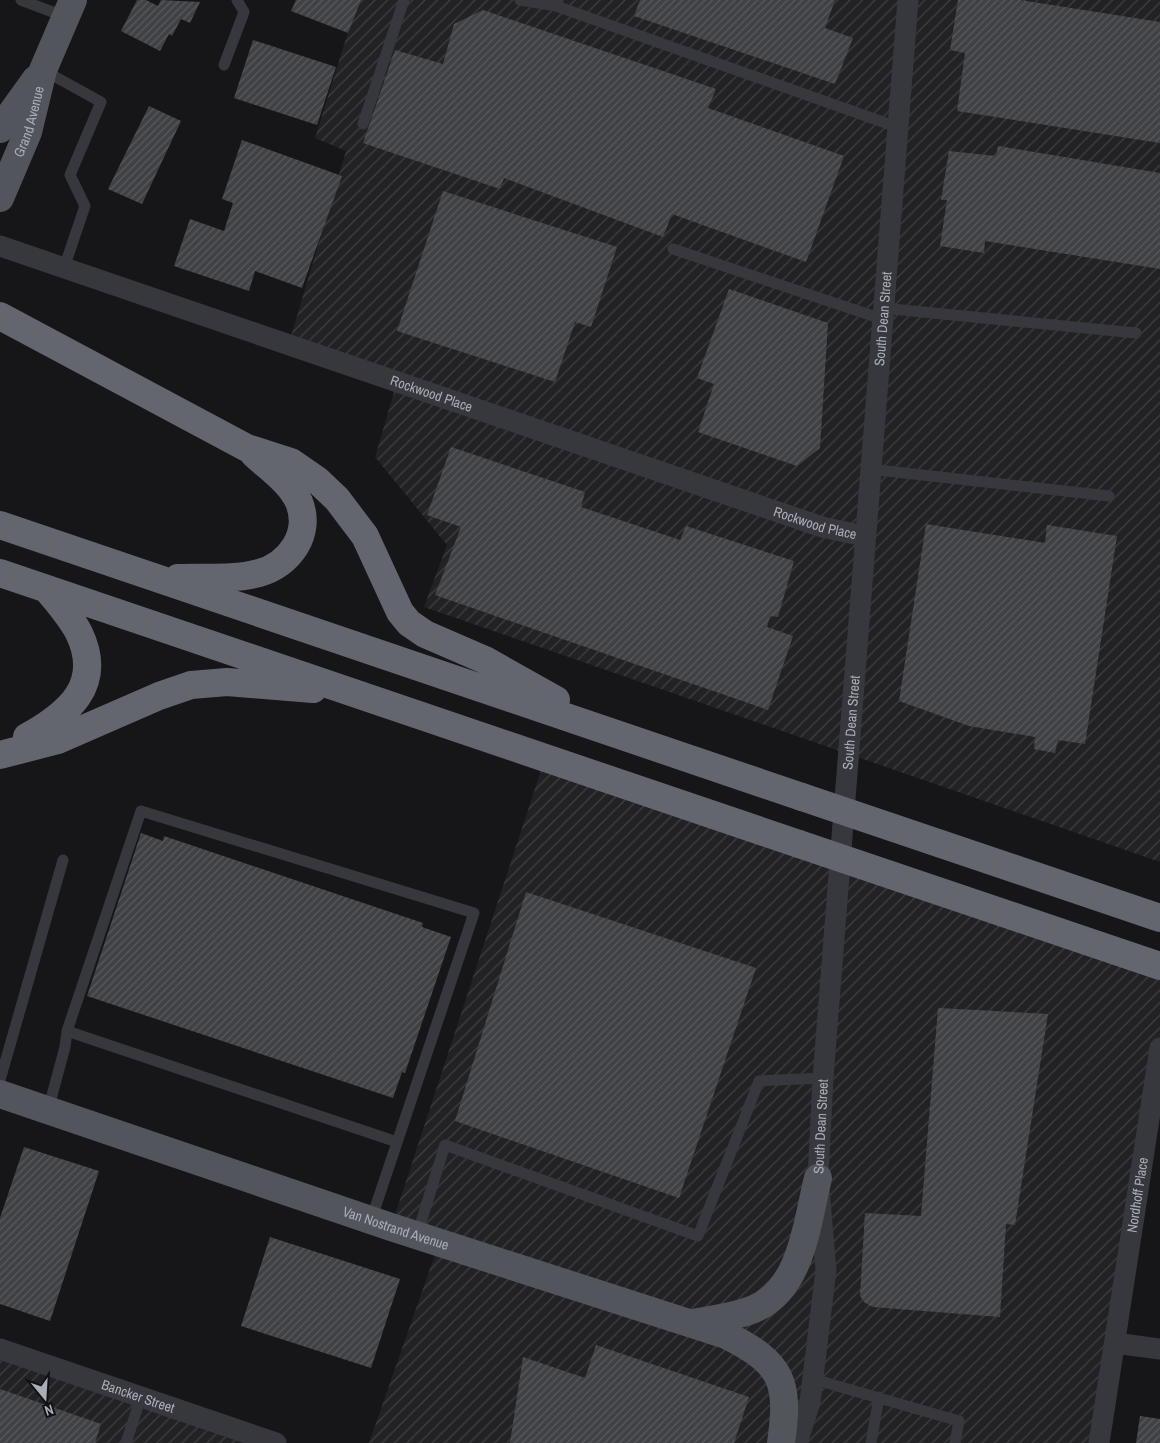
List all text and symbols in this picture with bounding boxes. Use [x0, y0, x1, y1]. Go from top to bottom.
street label: Grand Avenue [9, 84, 48, 160]
street label: South Dean Street [870, 271, 896, 367]
street label: Rockwood Place [388, 371, 475, 416]
street label: Rockwood Place [771, 502, 858, 543]
street label: South Dean Street [838, 675, 864, 770]
street label: South Dean Street [809, 1079, 832, 1174]
street label: Nordhoff Place [1123, 1156, 1152, 1234]
street label: Van Nostrand Avenue [340, 1202, 451, 1254]
north arrow [20, 1373, 70, 1423]
street label: Bancker Street [99, 1375, 177, 1417]
text: N [42, 1401, 56, 1420]

